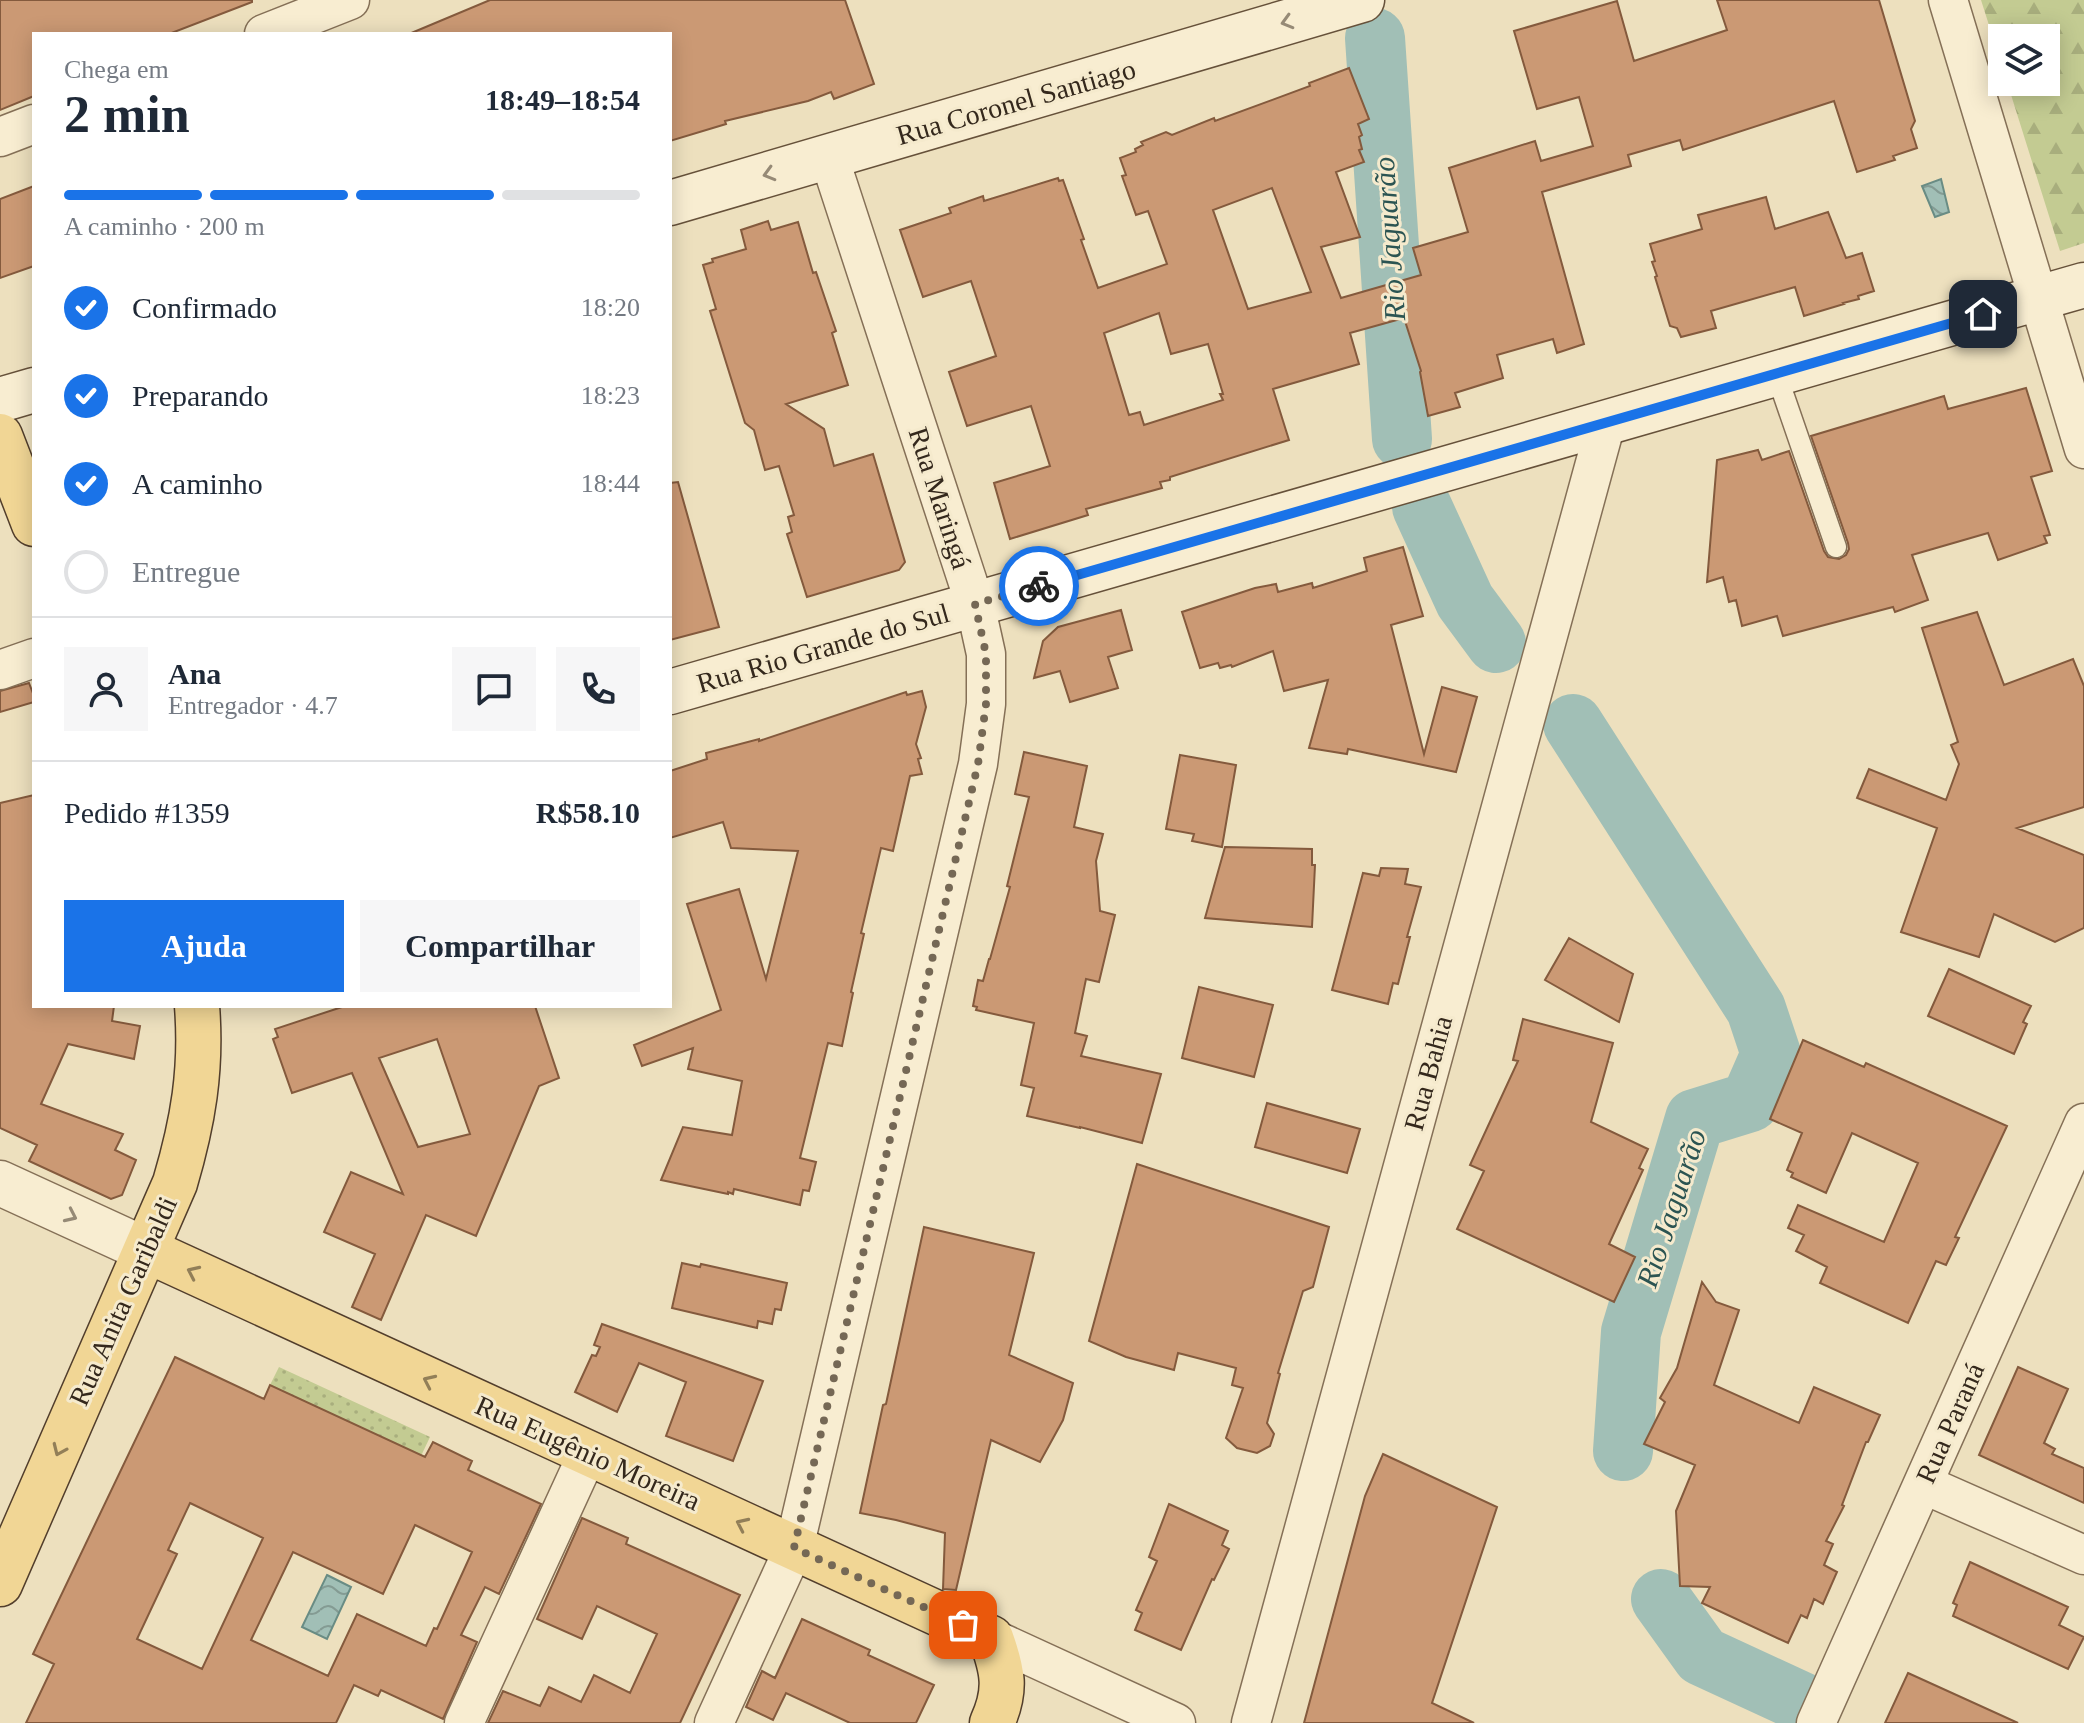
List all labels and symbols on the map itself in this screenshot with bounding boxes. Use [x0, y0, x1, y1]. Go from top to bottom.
one-way arrow [1281, 13, 1295, 29]
street label: Rua Coronel Santiago [893, 53, 1139, 151]
water label: Rio Jaguarão [1367, 156, 1411, 323]
one-way arrow [763, 165, 777, 181]
pin [1949, 280, 2017, 348]
street label: Rua Maringá [903, 423, 978, 573]
courier [999, 546, 1079, 626]
street label: Rua Rio Grande do Sul [693, 597, 953, 699]
street label: Rua Bahia [1398, 1012, 1458, 1134]
water label: Rio Jaguarão [1630, 1125, 1712, 1292]
street label: Rua Anita Garibaldi [63, 1191, 183, 1410]
one-way arrow [63, 1206, 77, 1222]
one-way arrow [186, 1266, 201, 1282]
street label: Rua Paraná [1910, 1358, 1990, 1488]
one-way arrow [422, 1375, 437, 1391]
street label: Rua Eugênio Moreira [471, 1390, 706, 1517]
one-way arrow [52, 1442, 68, 1456]
one-way arrow [735, 1517, 750, 1533]
pin [929, 1591, 997, 1659]

